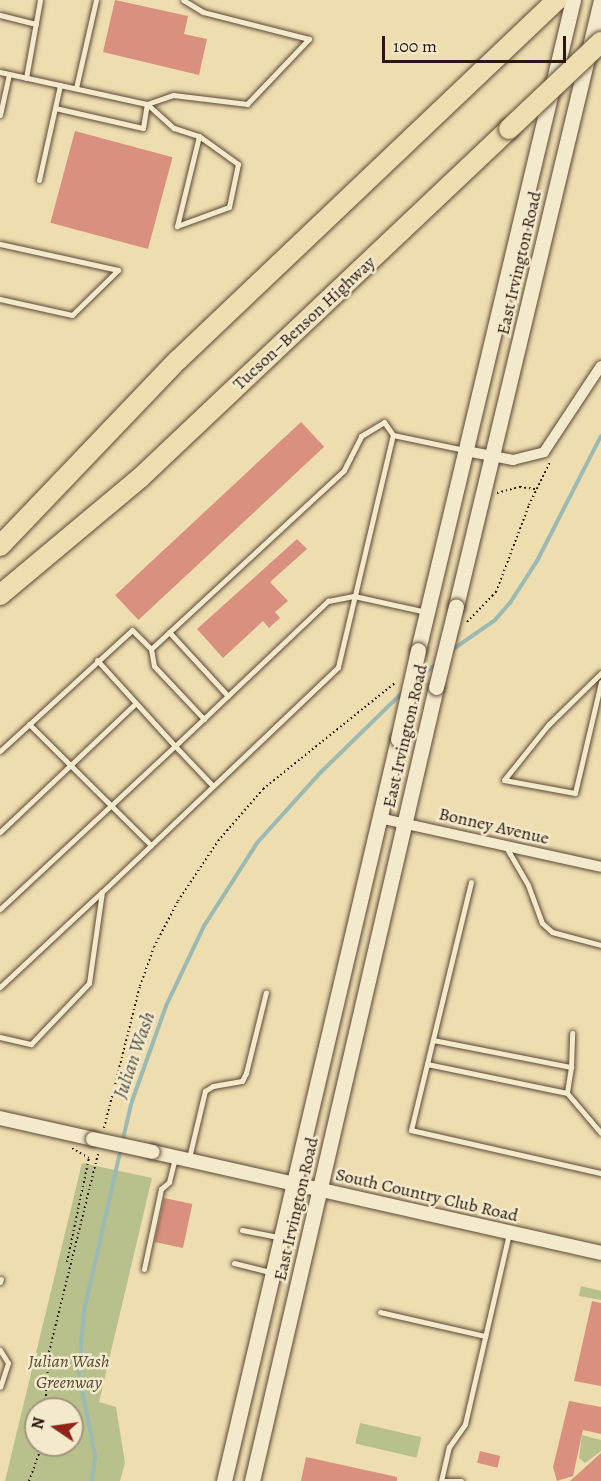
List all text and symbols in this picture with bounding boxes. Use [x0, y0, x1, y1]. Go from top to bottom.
scale bar [385, 24, 570, 62]
text: 100 m [393, 34, 437, 58]
street label: East Irvington Road [492, 189, 546, 337]
street label: Tucson–Benson Highway [228, 252, 380, 394]
street label: East Irvington Road [378, 662, 432, 810]
street label: Bonney Avenue [437, 803, 551, 849]
water label: Julian Wash [108, 1008, 160, 1102]
street label: East Irvington Road [269, 1135, 323, 1283]
street label: South Country Club Road [334, 1163, 520, 1227]
park label: Julian Wash Greenway [28, 1351, 110, 1394]
north arrow [24, 1397, 84, 1457]
text: N [26, 1415, 50, 1432]

